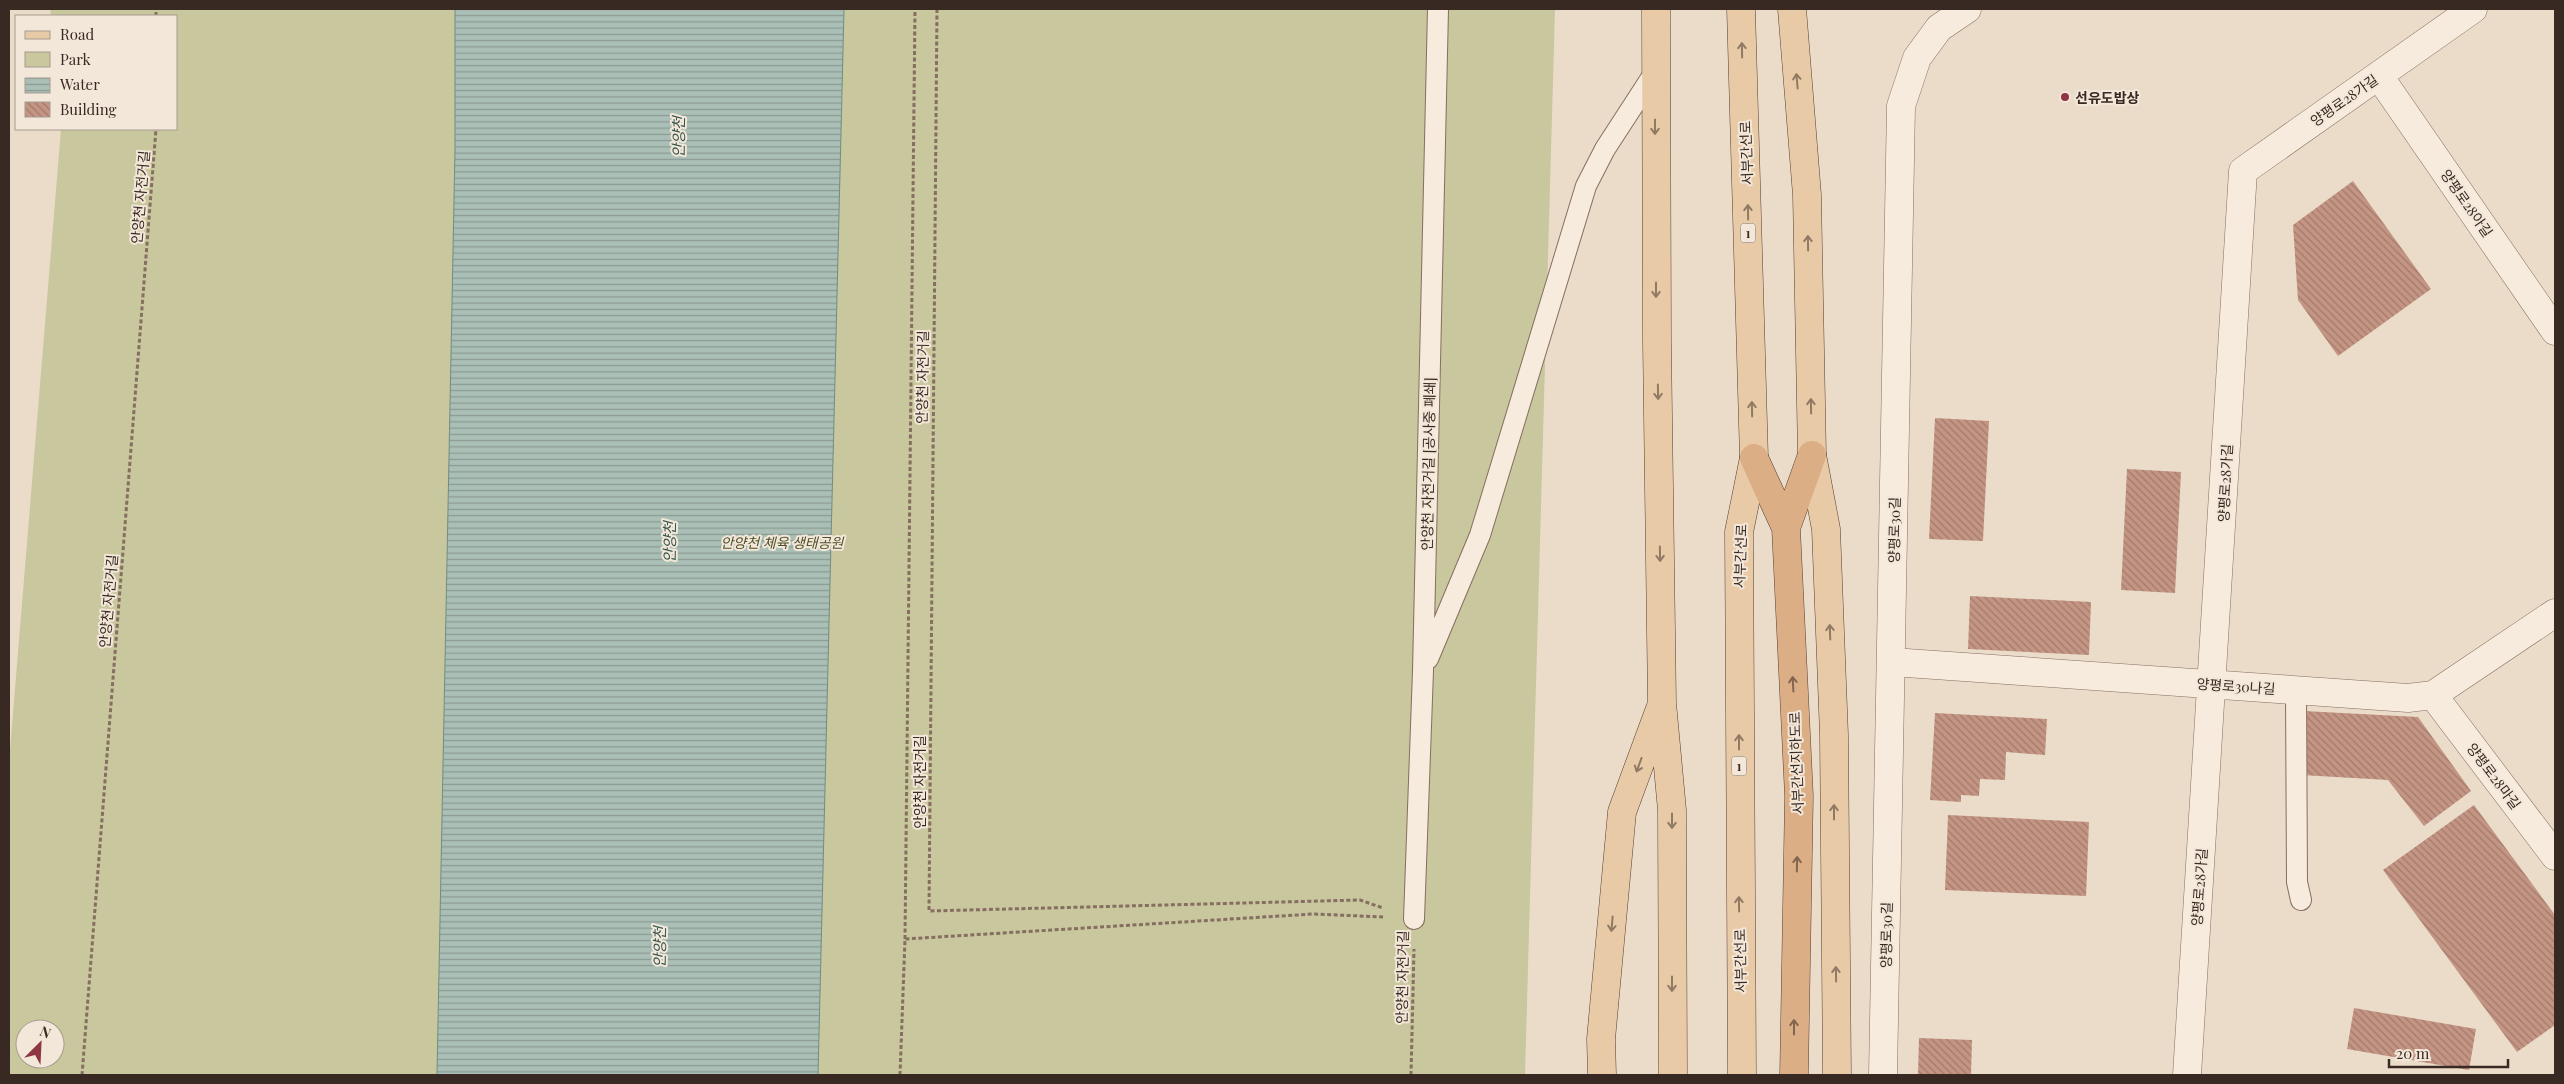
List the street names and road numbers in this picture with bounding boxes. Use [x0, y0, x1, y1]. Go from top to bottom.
street label: 양평로28가길 [2306, 70, 2382, 130]
street label: 서부간선로 [1735, 120, 1757, 186]
street label: 안양천 자전거길 [126, 150, 154, 244]
street label: 양평로28아길 [2437, 165, 2497, 241]
road number: 1 [1740, 224, 1756, 242]
street label: 안양천 자전거길 [912, 330, 932, 424]
street label: 안양천 자전거길 [공사중 폐쇄] [1417, 377, 1439, 551]
street label: 양평로28가길 [2213, 443, 2237, 523]
street label: 양평로30길 [1884, 497, 1904, 563]
street label: 서부간선로 [1729, 523, 1751, 589]
street label: 안양천 자전거길 [94, 554, 122, 648]
street label: 양평로30나길 [2196, 674, 2276, 698]
street label: 서부간선지하도로 [1785, 711, 1807, 815]
street label: 안양천 자전거길 [910, 735, 929, 829]
street label: 양평로28마길 [2463, 739, 2525, 813]
road number: 1 [1732, 756, 1746, 776]
street label: 양평로28가길 [2187, 847, 2211, 927]
street label: 양평로30길 [1876, 902, 1896, 968]
street label: 서부간선로 [1730, 929, 1750, 993]
street label: 안양천 자전거길 [1392, 930, 1412, 1024]

